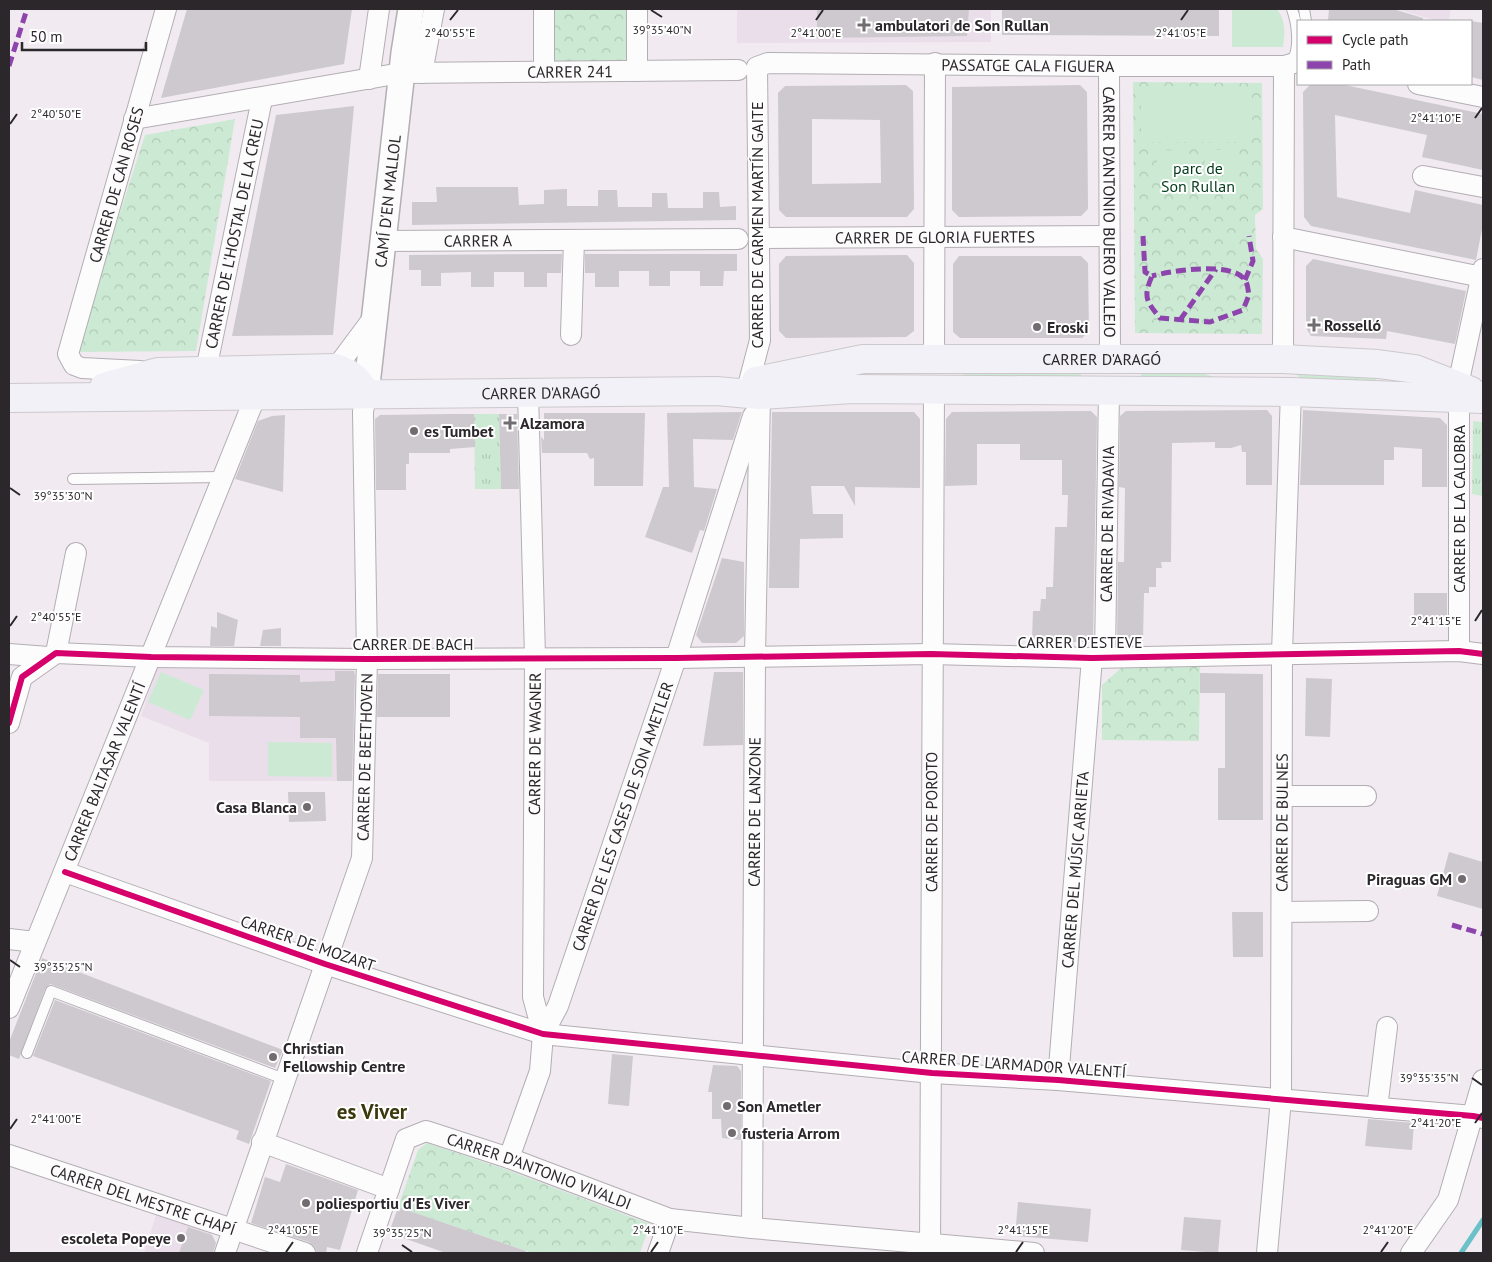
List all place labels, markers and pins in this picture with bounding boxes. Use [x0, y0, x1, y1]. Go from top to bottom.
place label: ambulatori de Son Rullan [875, 15, 1049, 35]
marker: ambulatori de Son Rullan [857, 18, 871, 32]
place label: Rosselló [1324, 315, 1381, 335]
place label: Eroski [1047, 317, 1088, 337]
marker: Rosselló [1308, 319, 1320, 331]
marker: Eroski [1031, 321, 1043, 333]
place label: Alzamora [520, 413, 585, 433]
marker: Alzamora [504, 417, 516, 429]
place label: es Tumbet [424, 421, 494, 441]
marker: es Tumbet [408, 425, 420, 437]
place label: Casa Blanca [216, 797, 297, 817]
marker: Casa Blanca [301, 801, 313, 813]
place label: Piraguas GM [1367, 869, 1452, 889]
marker: Piraguas GM [1456, 873, 1468, 885]
place label: Christian Fellowship Centre [283, 1038, 405, 1076]
marker: Christian Fellowship Centre [267, 1051, 279, 1063]
place label: Son Ametler [737, 1096, 821, 1116]
marker: Son Ametler [721, 1100, 733, 1112]
place label: fusteria Arrom [742, 1123, 840, 1143]
marker: fusteria Arrom [726, 1127, 738, 1139]
place label: poliesportiu d'Es Viver [316, 1193, 470, 1213]
marker: poliesportiu d'Es Viver [300, 1197, 312, 1209]
place label: escoleta Popeye [61, 1228, 171, 1248]
marker: escoleta Popeye [175, 1232, 187, 1244]

